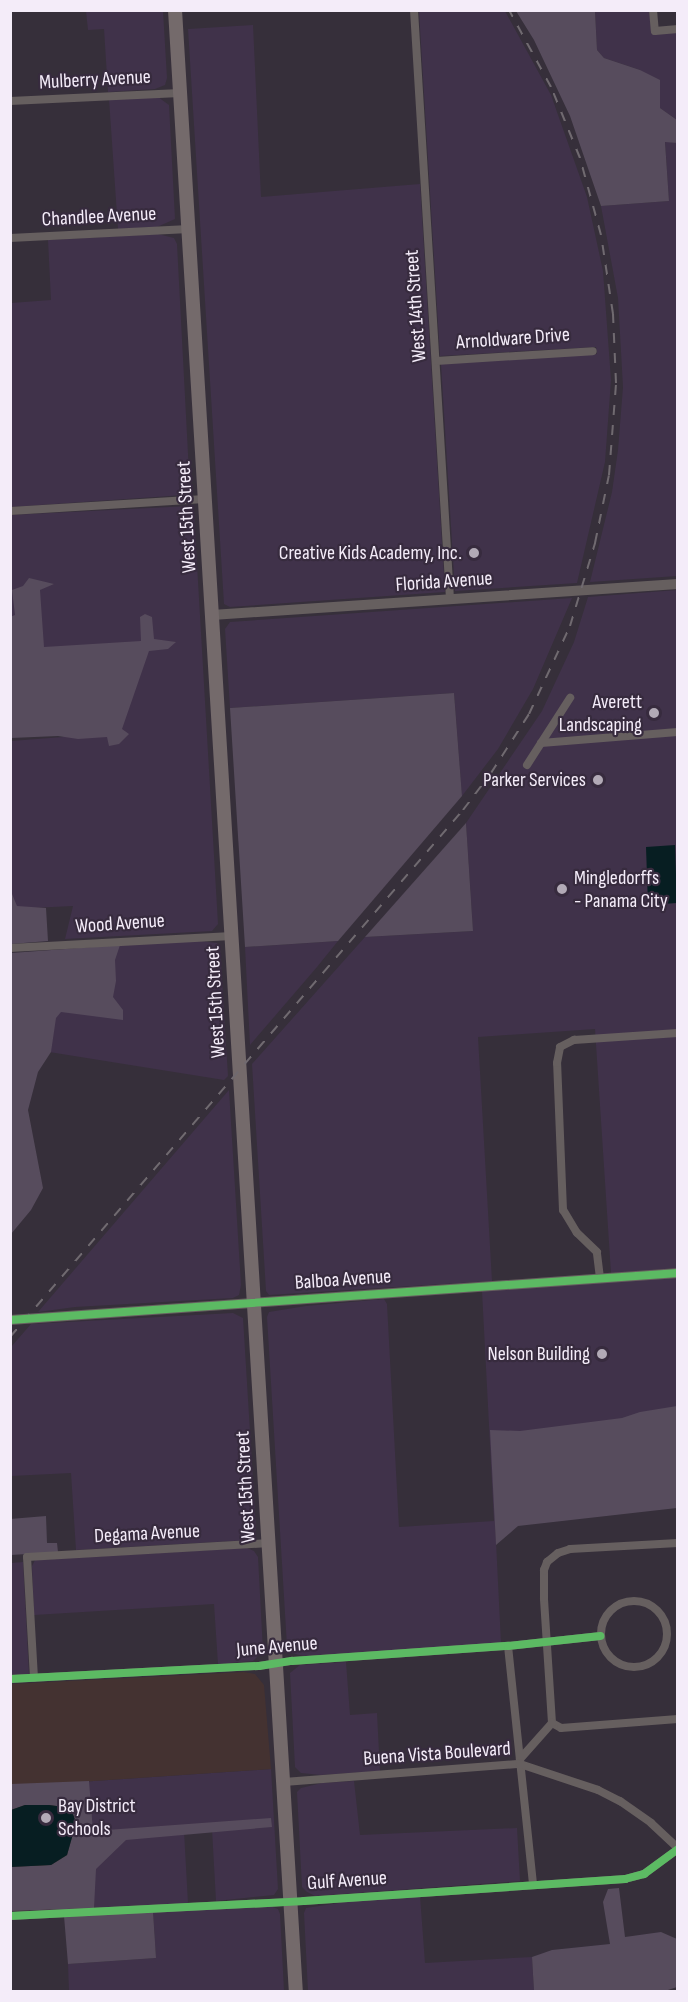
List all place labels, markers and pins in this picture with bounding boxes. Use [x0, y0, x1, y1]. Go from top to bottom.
place label: Creative Kids Academy, Inc. [279, 541, 462, 565]
marker: Creative Kids Academy, Inc. [467, 546, 481, 560]
place label: Averett Landscaping [559, 690, 642, 737]
marker: Averett Landscaping [647, 706, 661, 720]
place label: Parker Services [483, 768, 586, 792]
marker: Parker Services [591, 773, 605, 787]
place label: Mingledorffs - Panama City [574, 866, 668, 913]
marker: Mingledorffs - Panama City [555, 882, 569, 896]
place label: Nelson Building [488, 1342, 590, 1366]
marker: Nelson Building [595, 1347, 609, 1361]
place label: Bay District Schools [58, 1794, 136, 1841]
marker: Bay District Schools [39, 1811, 53, 1825]

